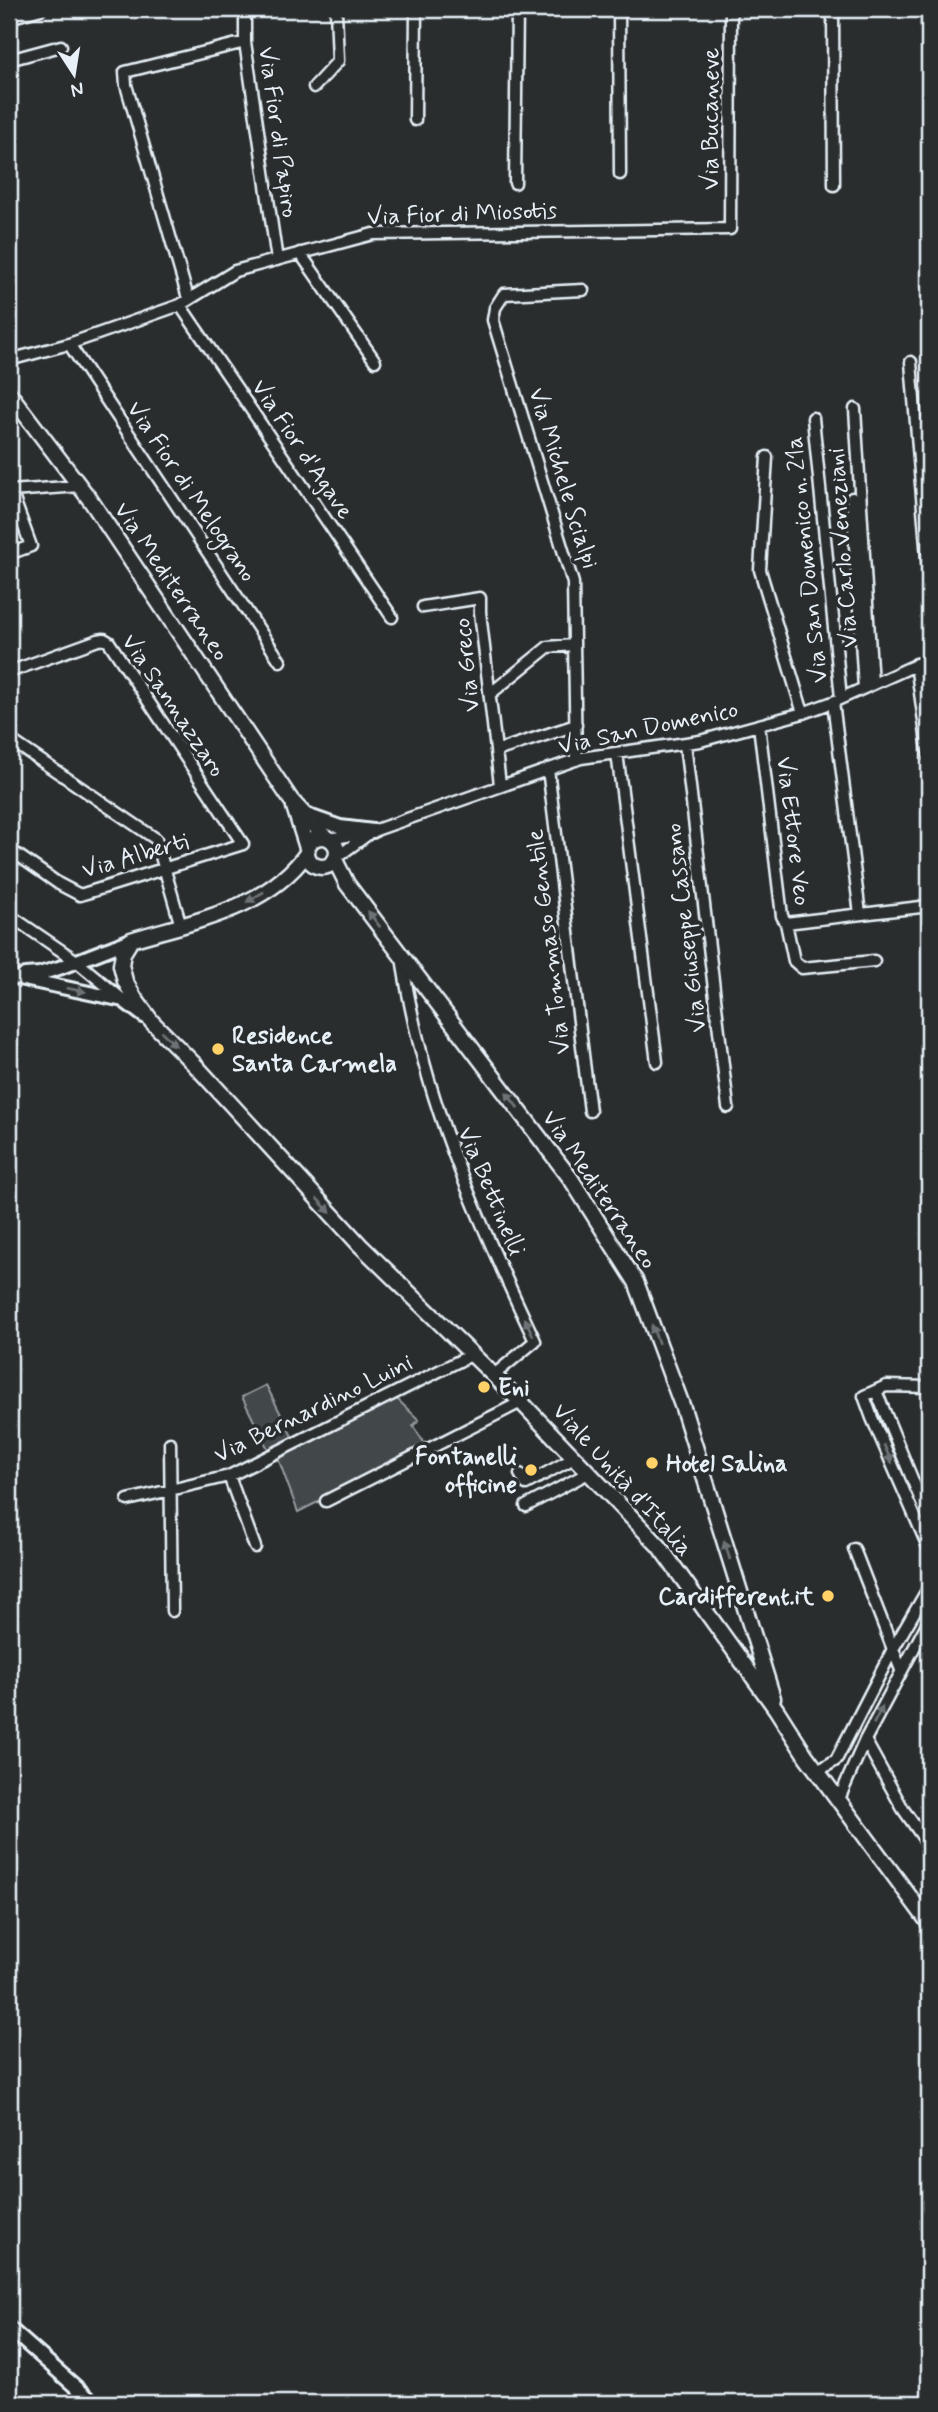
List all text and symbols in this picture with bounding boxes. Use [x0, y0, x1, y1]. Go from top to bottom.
north arrow [38, 38, 108, 108]
street label: Via Fior di Papiro [250, 45, 305, 220]
street label: Via Bucaneve [696, 48, 727, 190]
text: N [68, 76, 86, 103]
street label: Via Fior di Miosotis [366, 196, 558, 233]
street label: Via Fior d'Agave [243, 374, 360, 526]
street label: Via Michele Scialpi [520, 384, 605, 573]
street label: Via Fior di Melograno [117, 395, 263, 589]
street label: Via San Domenico n. 21a [779, 435, 836, 685]
street label: Via Carlo Veneziani [821, 447, 866, 649]
street label: Via Mediterraneo [106, 496, 235, 667]
street label: Via Greco [447, 616, 488, 713]
street label: Via Sannazzaro [113, 628, 232, 783]
street label: Via San Domenico [556, 694, 741, 763]
street label: Via Ettore Veo [768, 755, 817, 908]
street label: Via Giuseppe Cassano [658, 822, 715, 1034]
street label: Via Alberti [78, 826, 192, 886]
street label: Via Tommaso Gentile [520, 827, 579, 1056]
one-way arrow [245, 890, 265, 902]
one-way arrow [367, 910, 381, 928]
one-way arrow [65, 984, 87, 995]
place label: Residence Santa Carmela [232, 1021, 397, 1080]
one-way arrow [161, 1031, 178, 1048]
marker: Residence Santa Carmela [210, 1041, 226, 1057]
one-way arrow [505, 1091, 519, 1109]
street label: Via Mediterraneo [534, 1104, 663, 1275]
street label: Via Bettinelli [449, 1122, 532, 1261]
one-way arrow [316, 1197, 332, 1214]
one-way arrow [523, 1317, 535, 1337]
one-way arrow [650, 1324, 661, 1345]
street label: Via Bernardino Luini [209, 1348, 418, 1471]
place label: Eni [498, 1373, 530, 1404]
marker: Eni [476, 1379, 492, 1395]
street label: Viale Unità d'Italia [545, 1397, 699, 1563]
place label: Fontanelli officine [415, 1442, 517, 1501]
one-way arrow [883, 1443, 894, 1464]
place label: Hotel Salina [666, 1449, 787, 1480]
marker: Hotel Salina [644, 1455, 660, 1471]
marker: Fontanelli officine [523, 1462, 539, 1478]
one-way arrow [721, 1540, 732, 1561]
place label: Cardifferent.it [658, 1582, 815, 1613]
marker: Cardifferent.it [820, 1588, 836, 1604]
one-way arrow [872, 1705, 884, 1725]

